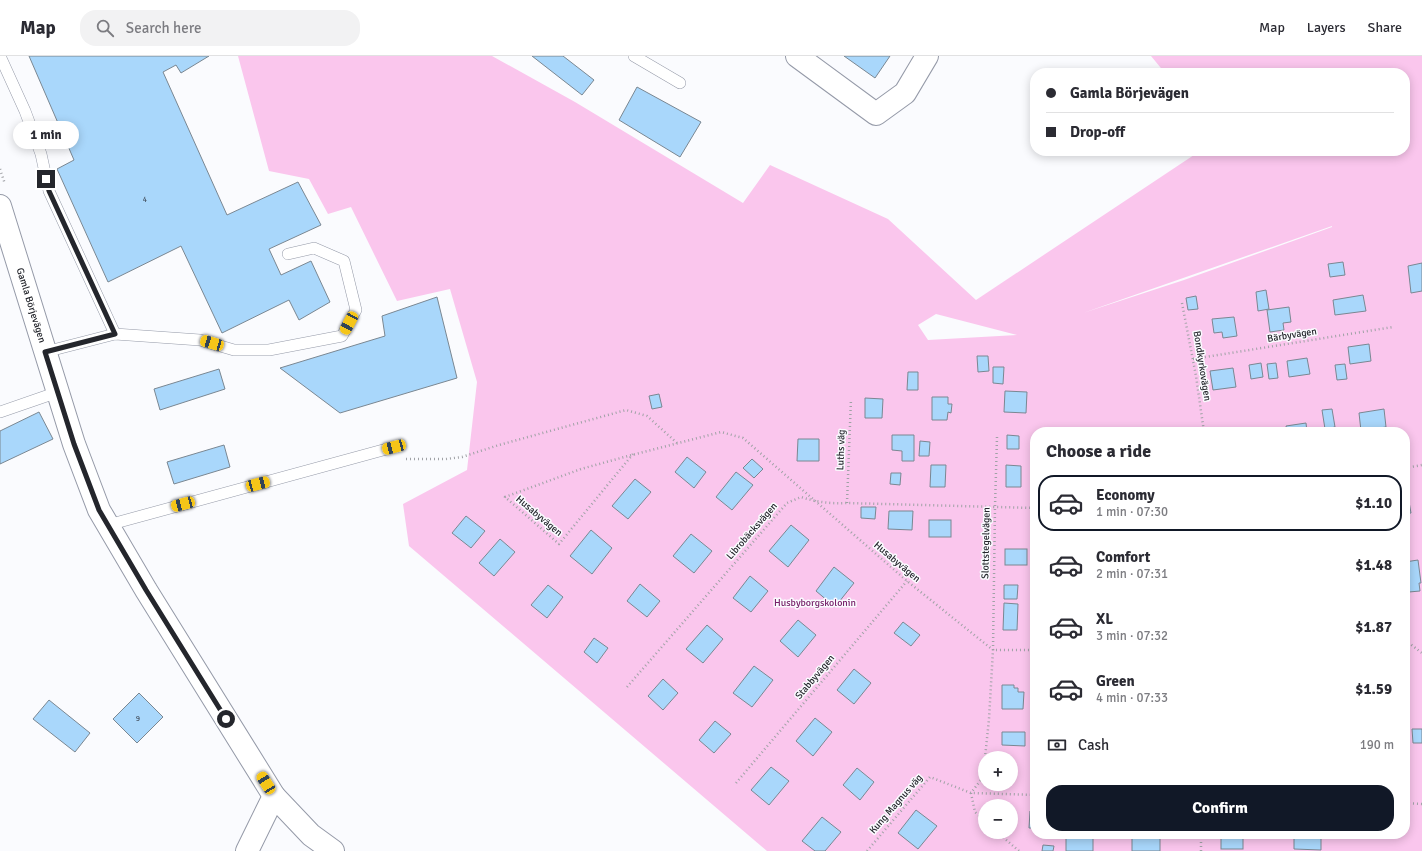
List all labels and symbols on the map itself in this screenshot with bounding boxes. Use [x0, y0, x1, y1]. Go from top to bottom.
callout: 1 min [13, 121, 79, 149]
route end [37, 170, 55, 188]
house number: 4 [143, 194, 148, 204]
street label: Gamla Börjevägen [14, 266, 48, 344]
car [338, 310, 360, 336]
street label: Bärbyvägen [1266, 325, 1318, 345]
street label: Bondkyrkovägen [1191, 330, 1213, 402]
car [199, 334, 225, 352]
street label: Luths väg [834, 429, 848, 471]
car [381, 438, 407, 456]
car [245, 475, 271, 493]
street label: Husabyvägen [513, 493, 565, 539]
car [170, 495, 196, 513]
street label: Librobäcksvägen [724, 500, 780, 562]
street label: Slottstegelvägen [979, 507, 993, 579]
street label: Husabyvägen [871, 539, 923, 585]
park label: Husbyborgskolonin [774, 597, 856, 609]
street label: Stabbyvägen [793, 652, 837, 702]
route start [217, 710, 235, 728]
house number: 9 [136, 713, 140, 723]
car [255, 770, 277, 796]
street label: Kung Magnus väg [867, 772, 925, 836]

